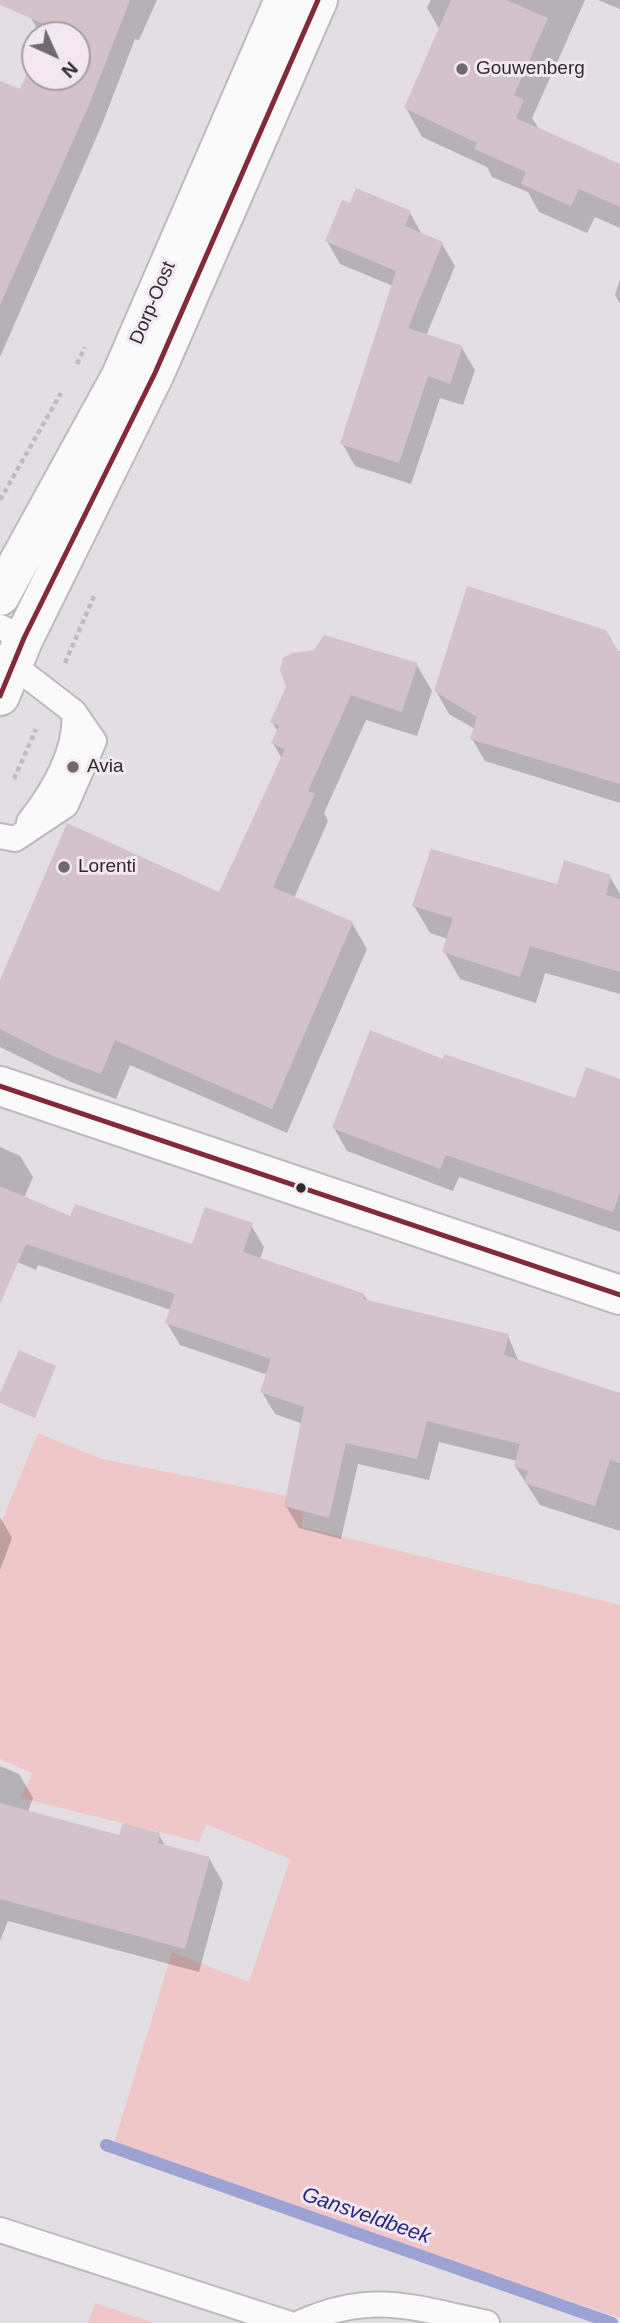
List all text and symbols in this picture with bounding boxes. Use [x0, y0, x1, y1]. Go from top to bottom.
north arrow [21, 21, 91, 91]
text: N [58, 58, 82, 82]
place label: Gouwenberg [476, 58, 585, 80]
marker: Gouwenberg [454, 61, 470, 77]
street label: Dorp-Oost [125, 258, 181, 348]
place label: Avia [87, 756, 124, 778]
marker: Avia [65, 759, 81, 775]
place label: Lorenti [78, 856, 136, 878]
marker: Lorenti [56, 859, 72, 875]
unlabelled marker [294, 1181, 308, 1195]
water label: Gansveldbeek [298, 2182, 434, 2250]

